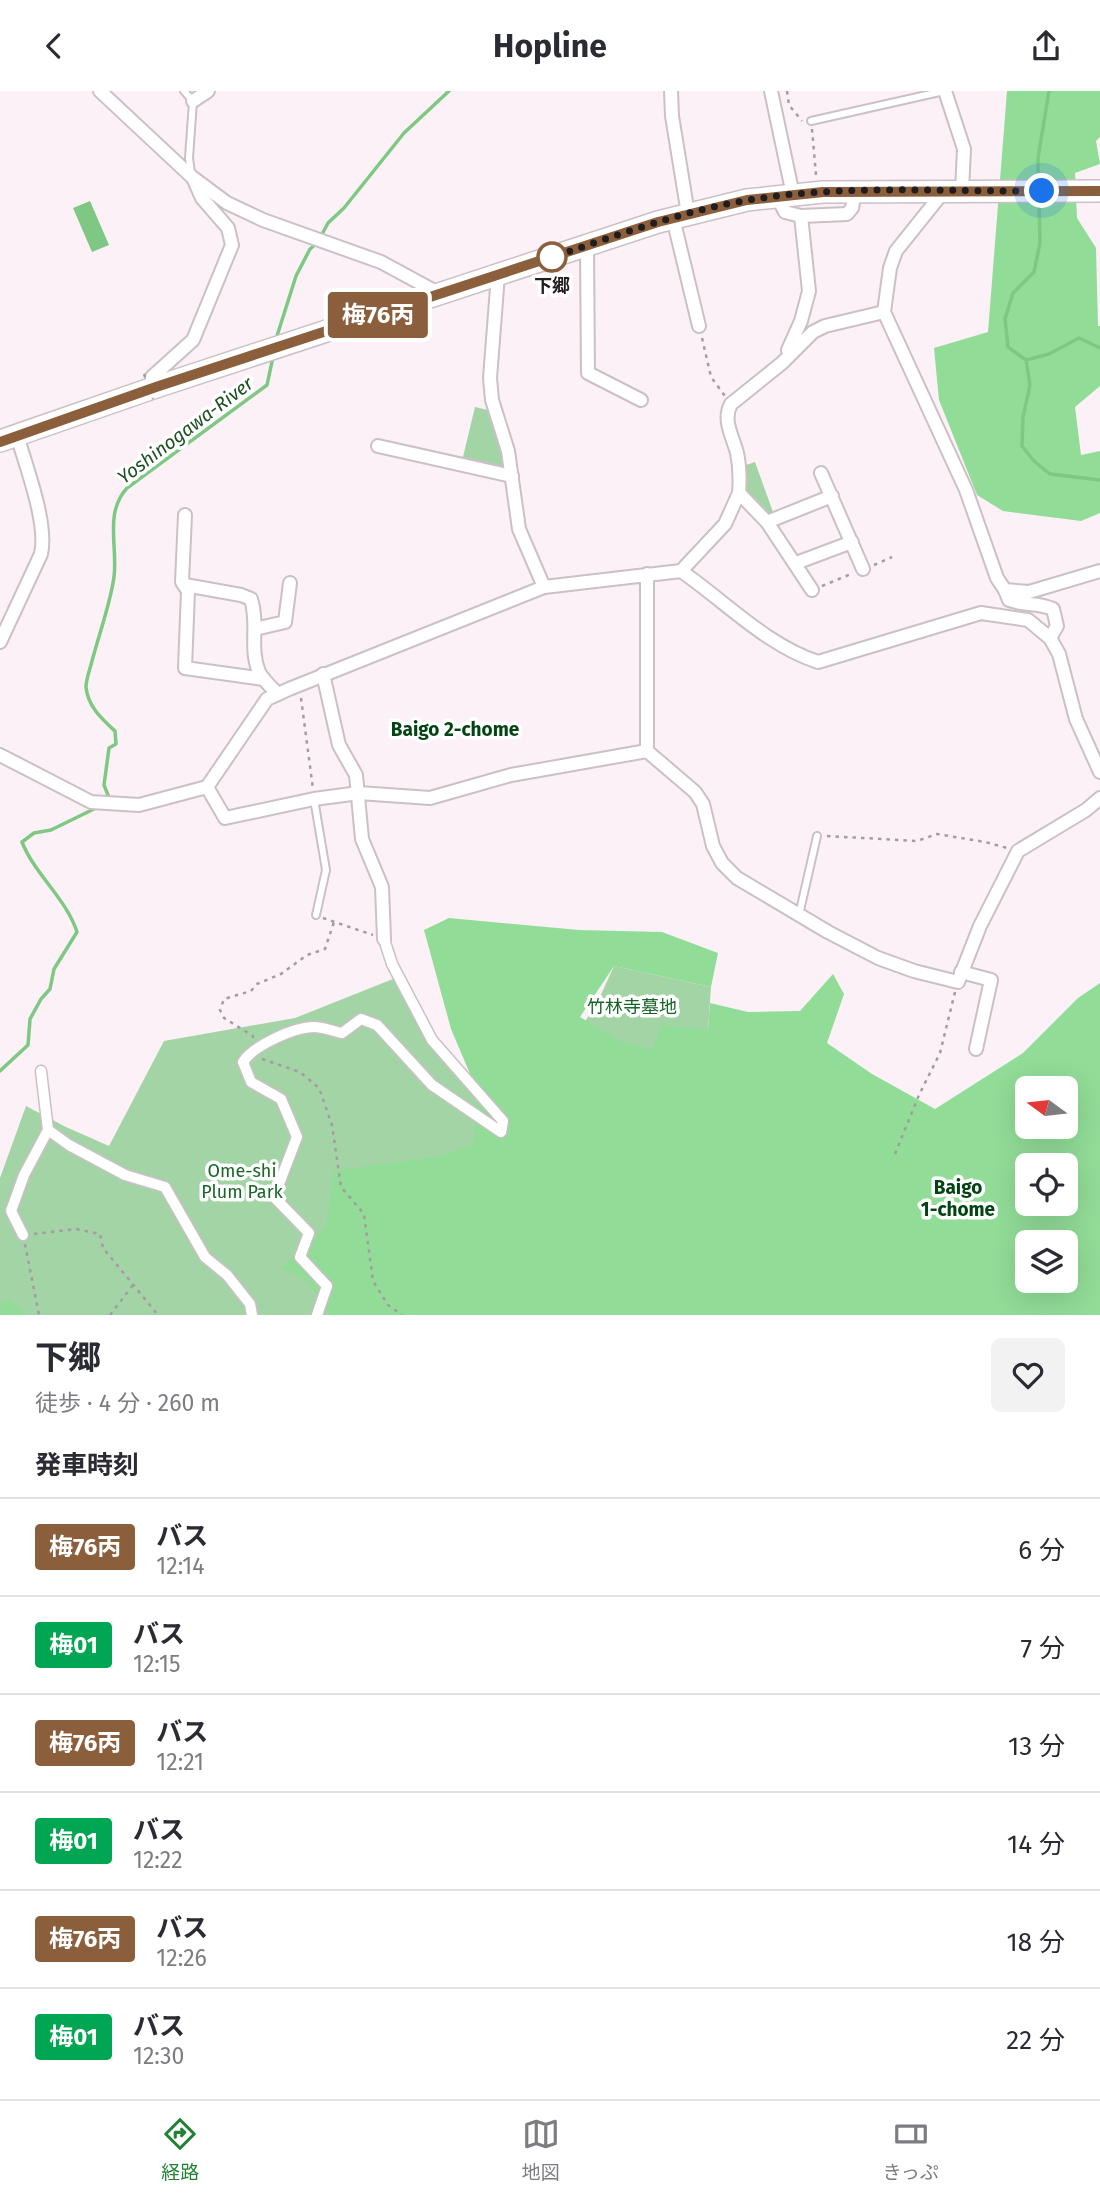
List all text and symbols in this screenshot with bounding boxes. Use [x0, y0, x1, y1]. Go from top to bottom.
icon: back [35, 27, 73, 65]
text: Hopline [493, 27, 607, 65]
icon: share [1027, 27, 1065, 65]
your location [1024, 173, 1059, 208]
marker: 下郷 [537, 242, 567, 272]
place label: 下郷 [534, 275, 570, 297]
line badge: 梅76丙 [329, 292, 427, 338]
text: 梅76丙 [342, 301, 414, 329]
water label: Yoshinogawa-River [113, 371, 258, 489]
district label: Baigo 2-chome [391, 718, 519, 741]
park label: 竹林寺墓地 [587, 996, 677, 1018]
north arrow [1015, 1076, 1078, 1139]
map controls [1015, 1076, 1078, 1293]
button: locate [1015, 1153, 1078, 1216]
park label: Ome-shi Plum Park [201, 1160, 284, 1203]
district label: Baigo 1-chome [921, 1176, 995, 1221]
button: layers [1015, 1230, 1078, 1293]
text: 下郷 [35, 1338, 101, 1378]
button: heart [991, 1338, 1065, 1412]
text: 徒歩 · 4 分 · 260 m [35, 1389, 220, 1417]
text: 発車時刻 [35, 1450, 139, 1481]
text: バス [156, 1521, 208, 1552]
text: 梅76丙 [49, 1533, 121, 1561]
text: 6 分 [1018, 1535, 1065, 1566]
text: 12:14 [156, 1552, 204, 1580]
text: バス [133, 1619, 185, 1650]
text: 梅01 [49, 1631, 98, 1659]
text: 7 分 [1021, 1633, 1065, 1664]
text: 12:15 [133, 1650, 180, 1678]
text: バス [156, 1717, 208, 1748]
text: 梅76丙 [49, 1729, 121, 1757]
text: 13 分 [1008, 1731, 1065, 1762]
text: 12:21 [156, 1748, 204, 1776]
text: バス [133, 1815, 185, 1846]
text: 梅01 [49, 1827, 98, 1855]
text: 14 分 [1007, 1829, 1065, 1860]
text: 12:22 [133, 1846, 183, 1874]
text: バス [156, 1913, 208, 1944]
text: 梅76丙 [49, 1925, 121, 1953]
text: 18 分 [1007, 1927, 1065, 1958]
text: 12:26 [156, 1944, 207, 1972]
text: バス [133, 2011, 185, 2042]
text: 梅01 [49, 2023, 98, 2051]
text: 22 分 [1006, 2025, 1065, 2056]
text: 12:30 [133, 2042, 184, 2070]
tab: 経路 [161, 2115, 199, 2184]
tab: 地図 [522, 2115, 560, 2184]
tab: きっぷ [882, 2115, 939, 2184]

